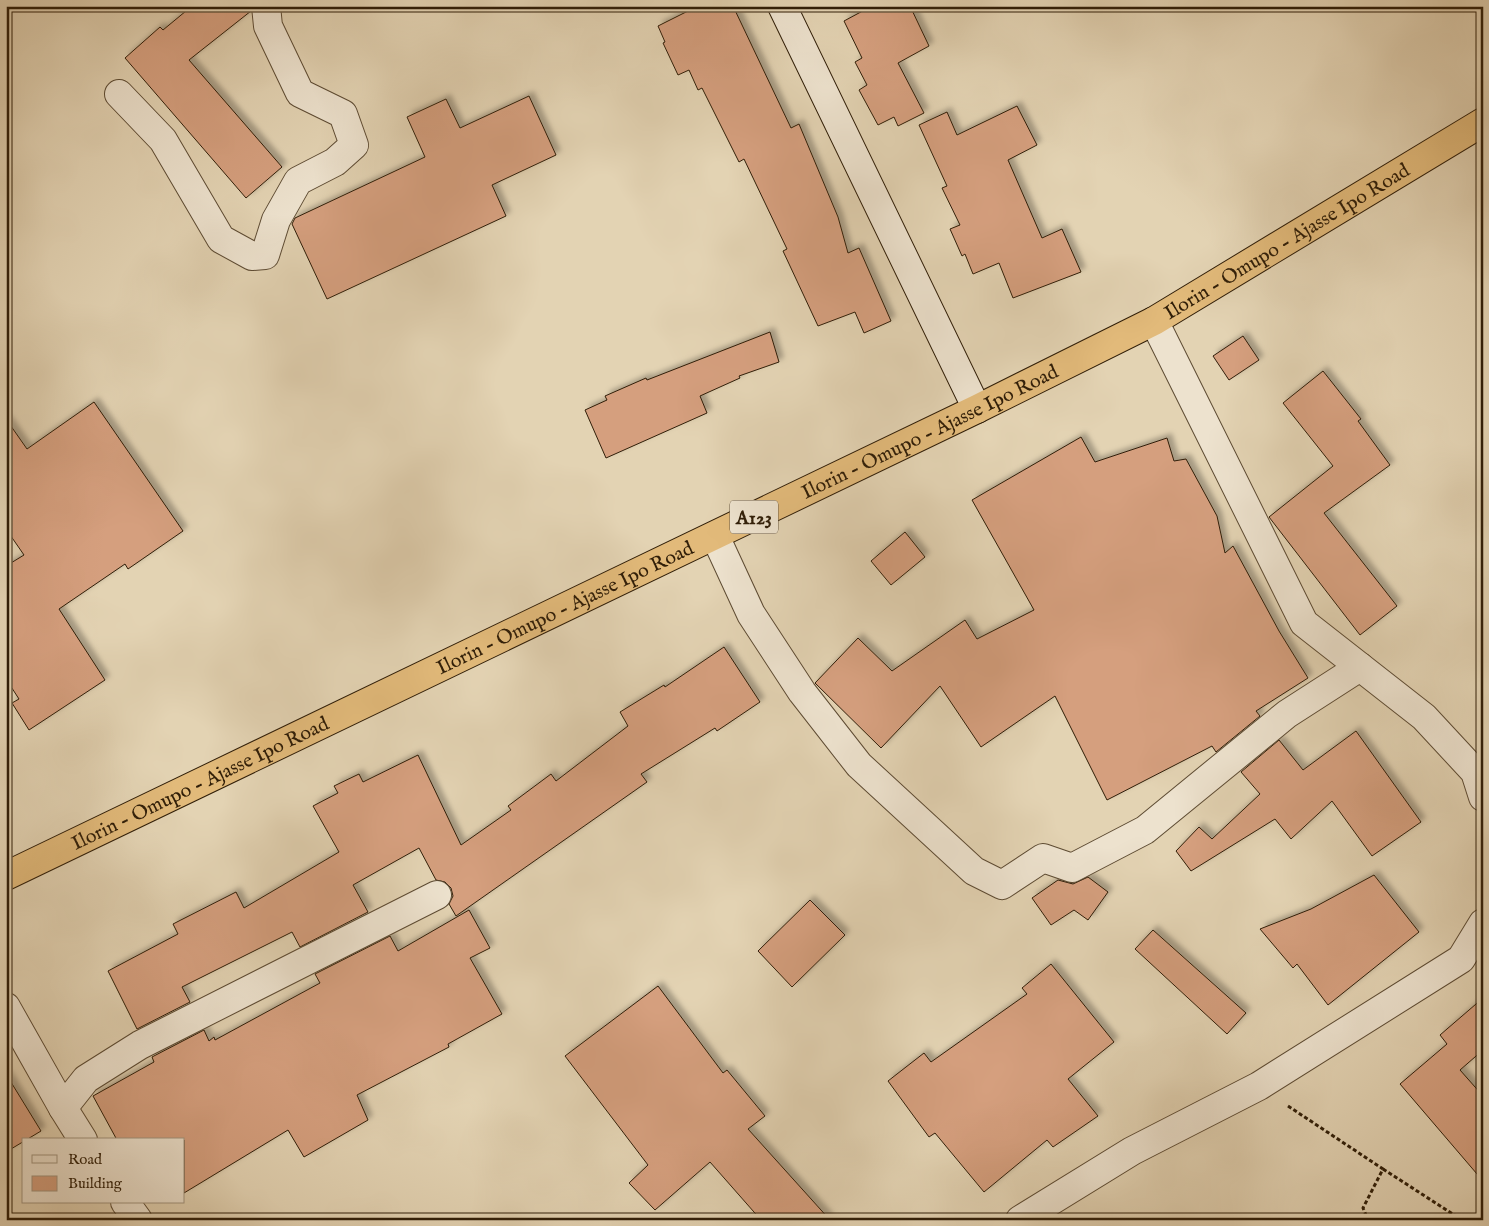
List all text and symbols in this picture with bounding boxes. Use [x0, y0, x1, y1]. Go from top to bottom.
street label: Ilorin - Omupo - Ajasse Ipo Road [1160, 158, 1415, 326]
street label: Ilorin - Omupo - Ajasse Ipo Road [798, 360, 1063, 506]
road number: A123 [730, 501, 778, 534]
street label: Ilorin - Omupo - Ajasse Ipo Road [433, 536, 698, 681]
street label: Ilorin - Omupo - Ajasse Ipo Road [68, 712, 333, 857]
legend [22, 1138, 185, 1204]
text: Road [68, 1150, 103, 1169]
text: Building [68, 1174, 123, 1193]

